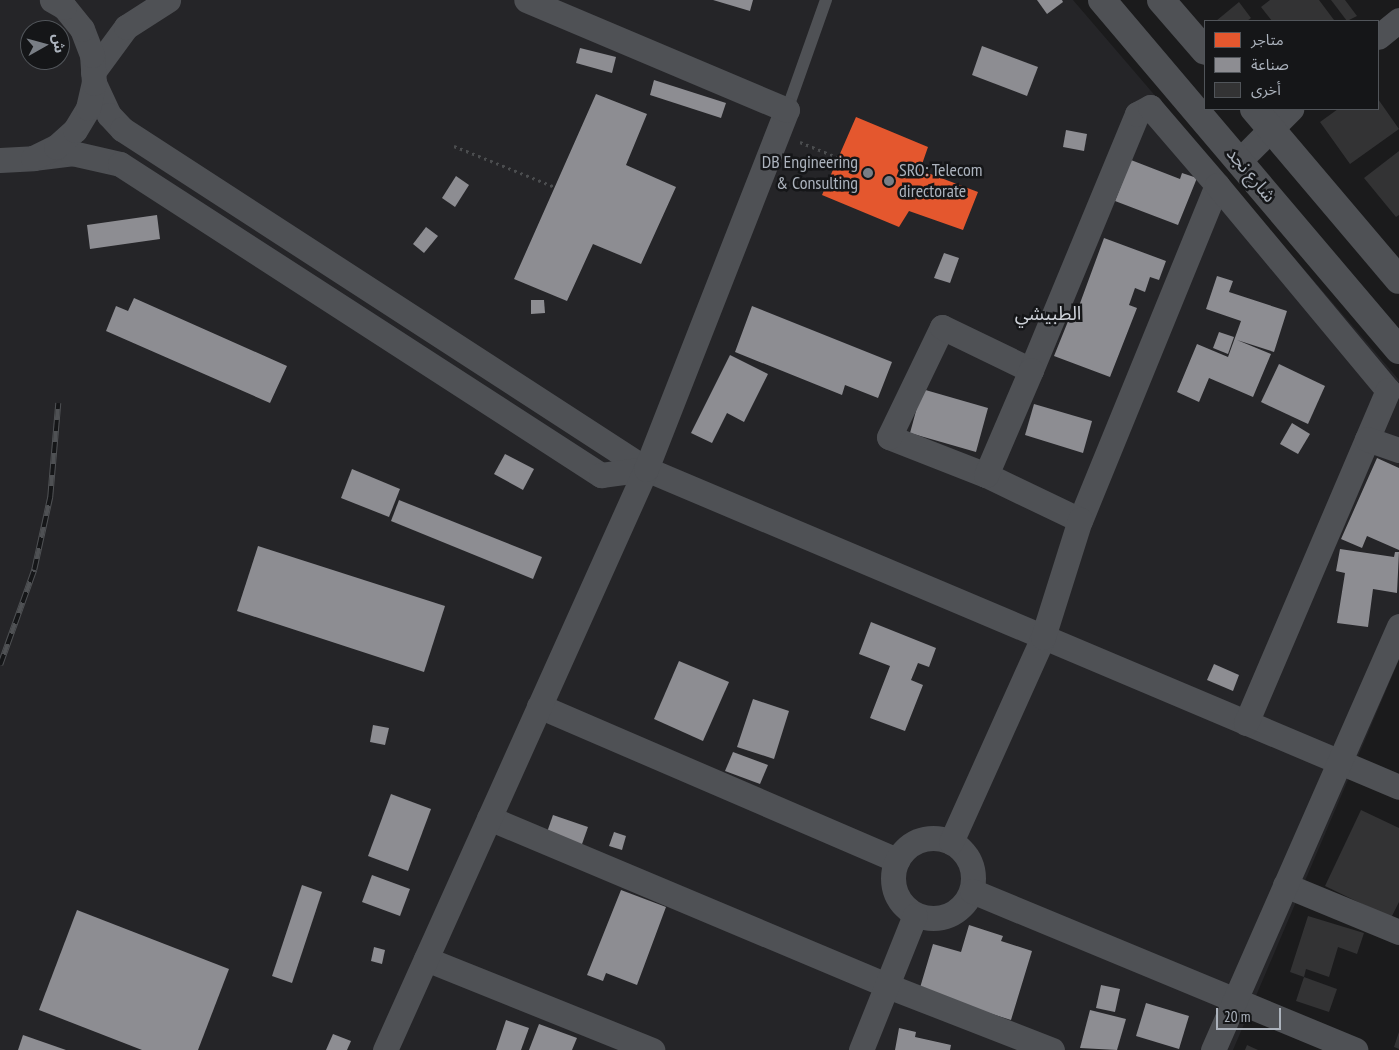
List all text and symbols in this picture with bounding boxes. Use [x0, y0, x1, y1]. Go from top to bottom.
north arrow [20, 20, 70, 70]
legend [1204, 20, 1379, 110]
text: متاجر [1251, 30, 1284, 49]
text: ش [49, 33, 69, 54]
text: صناعة [1251, 55, 1289, 74]
text: أخرى [1251, 80, 1281, 99]
street label: شارع نجد [1222, 143, 1280, 207]
place label: DB Engineering & Consulting [762, 152, 858, 194]
place label: SRO: Telecom directorate [899, 160, 983, 202]
marker: DB Engineering & Consulting [862, 167, 874, 179]
marker: SRO: Telecom directorate [883, 175, 895, 187]
district label: الطبيشي [1015, 303, 1081, 325]
scale bar [1219, 998, 1284, 1030]
text: 20 m [1224, 1007, 1250, 1026]

